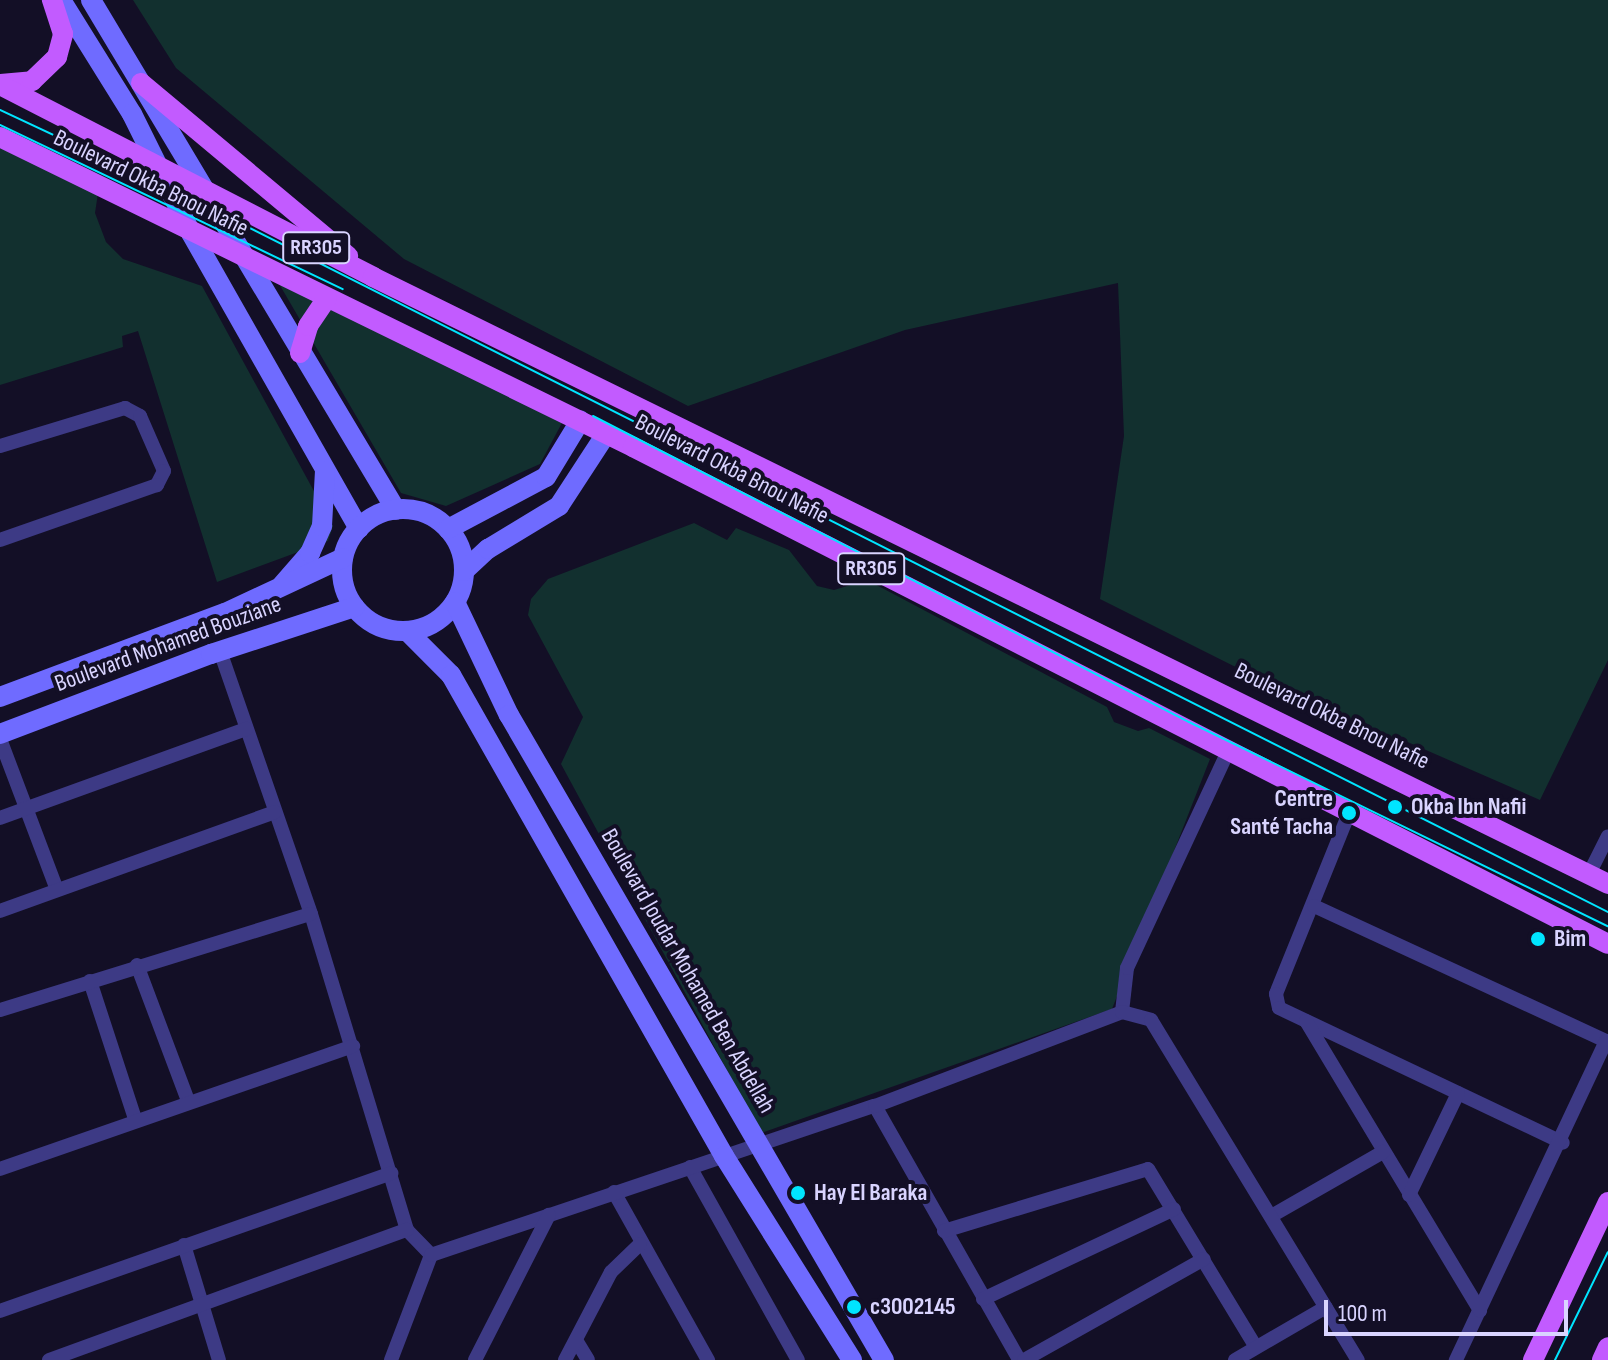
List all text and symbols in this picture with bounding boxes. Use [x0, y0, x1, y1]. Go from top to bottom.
street label: Boulevard Okba Bnou Nafie [49, 123, 253, 243]
road number: RR305 [282, 230, 350, 266]
street label: Boulevard Okba Bnou Nafie [630, 408, 834, 530]
road number: RR305 [837, 551, 905, 587]
street label: Boulevard Mohamed Bouziane [51, 590, 285, 698]
street label: Boulevard Okba Bnou Nafie [1230, 656, 1434, 776]
place label: Centre Santé Tacha [1230, 785, 1333, 841]
place label: Okba Ibn Nafii [1411, 793, 1526, 821]
marker: Okba Ibn Nafii [1386, 798, 1404, 816]
marker: Centre Santé Tacha [1340, 804, 1358, 822]
street label: Boulevard Joudar Mohamed Ben Abdellah [595, 824, 781, 1118]
place label: Bim [1554, 925, 1586, 953]
marker: Bim [1529, 930, 1547, 948]
place label: Hay El Baraka [814, 1179, 927, 1207]
marker: Hay El Baraka [789, 1184, 807, 1202]
scale bar [1328, 1284, 1572, 1334]
place label: c3002145 [870, 1293, 956, 1321]
marker: c3002145 [845, 1298, 863, 1316]
text: 100 m [1338, 1299, 1387, 1328]

